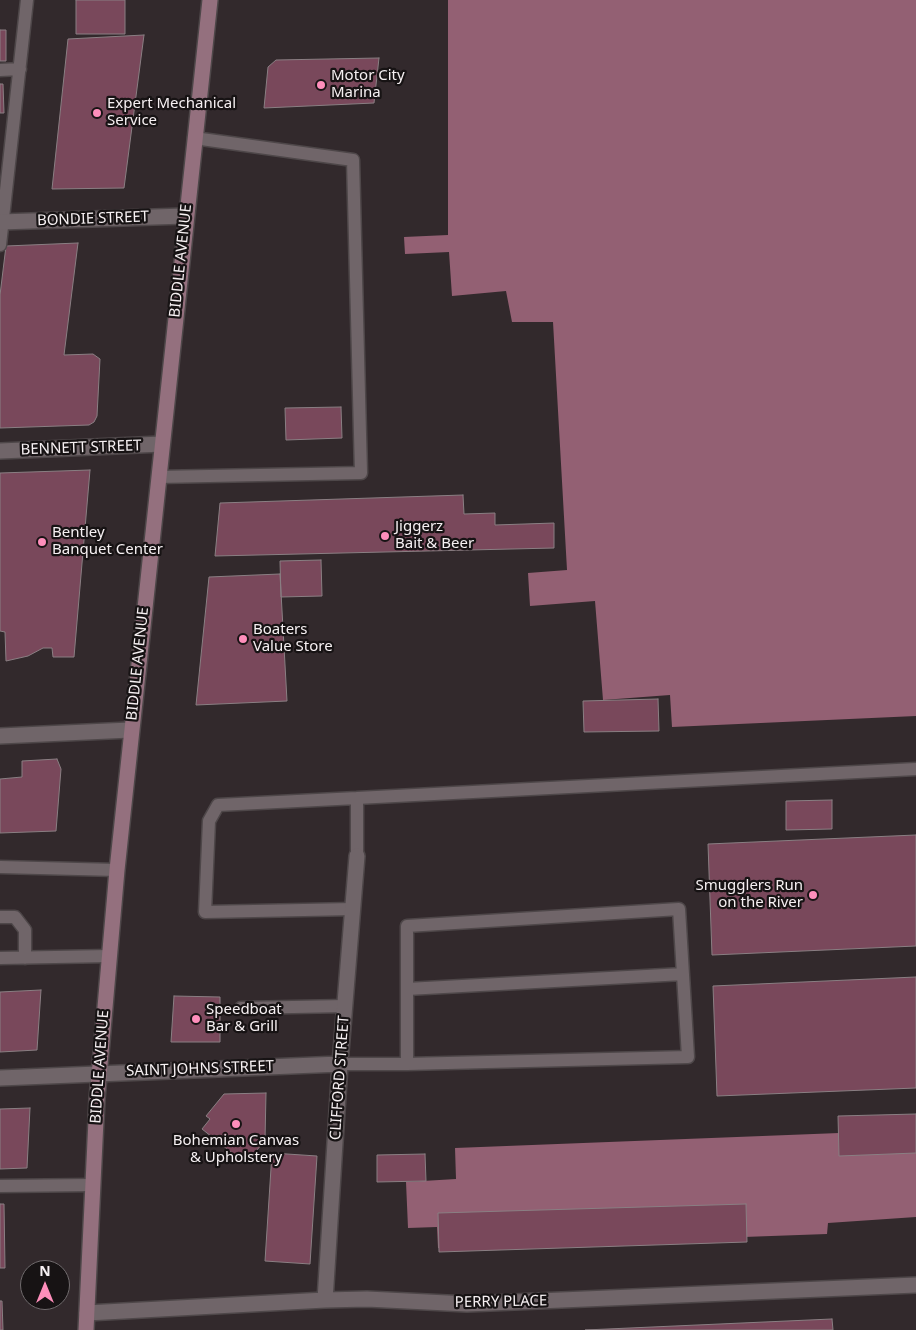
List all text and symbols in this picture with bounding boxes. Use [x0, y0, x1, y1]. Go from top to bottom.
place label: Motor City Marina [331, 67, 405, 102]
marker: Motor City Marina [315, 79, 327, 91]
place label: Expert Mechanical Service [107, 95, 236, 130]
marker: Expert Mechanical Service [91, 107, 103, 119]
street label: BIDDLE AVENUE [166, 203, 196, 319]
street label: BONDIE STREET [37, 208, 149, 230]
street label: BENNETT STREET [20, 437, 142, 459]
place label: Jiggerz Bait & Beer [395, 518, 474, 553]
place label: Bentley Banquet Center [52, 524, 163, 559]
marker: Jiggerz Bait & Beer [379, 530, 391, 542]
marker: Bentley Banquet Center [36, 536, 48, 548]
street label: BIDDLE AVENUE [123, 606, 153, 722]
place label: Boaters Value Store [253, 621, 333, 656]
marker: Boaters Value Store [237, 633, 249, 645]
place label: Smugglers Run on the River [696, 877, 803, 912]
marker: Smugglers Run on the River [807, 889, 819, 901]
place label: Speedboat Bar & Grill [206, 1001, 282, 1036]
street label: BIDDLE AVENUE [87, 1010, 113, 1124]
marker: Speedboat Bar & Grill [190, 1013, 202, 1025]
street label: CLIFFORD STREET [327, 1015, 353, 1141]
street label: SAINT JOHNS STREET [126, 1057, 274, 1081]
marker: Bohemian Canvas & Upholstery [230, 1118, 242, 1130]
place label: Bohemian Canvas & Upholstery [173, 1132, 299, 1167]
north arrow [20, 1260, 70, 1310]
text: N [39, 1261, 51, 1280]
street label: PERRY PLACE [455, 1292, 547, 1312]

